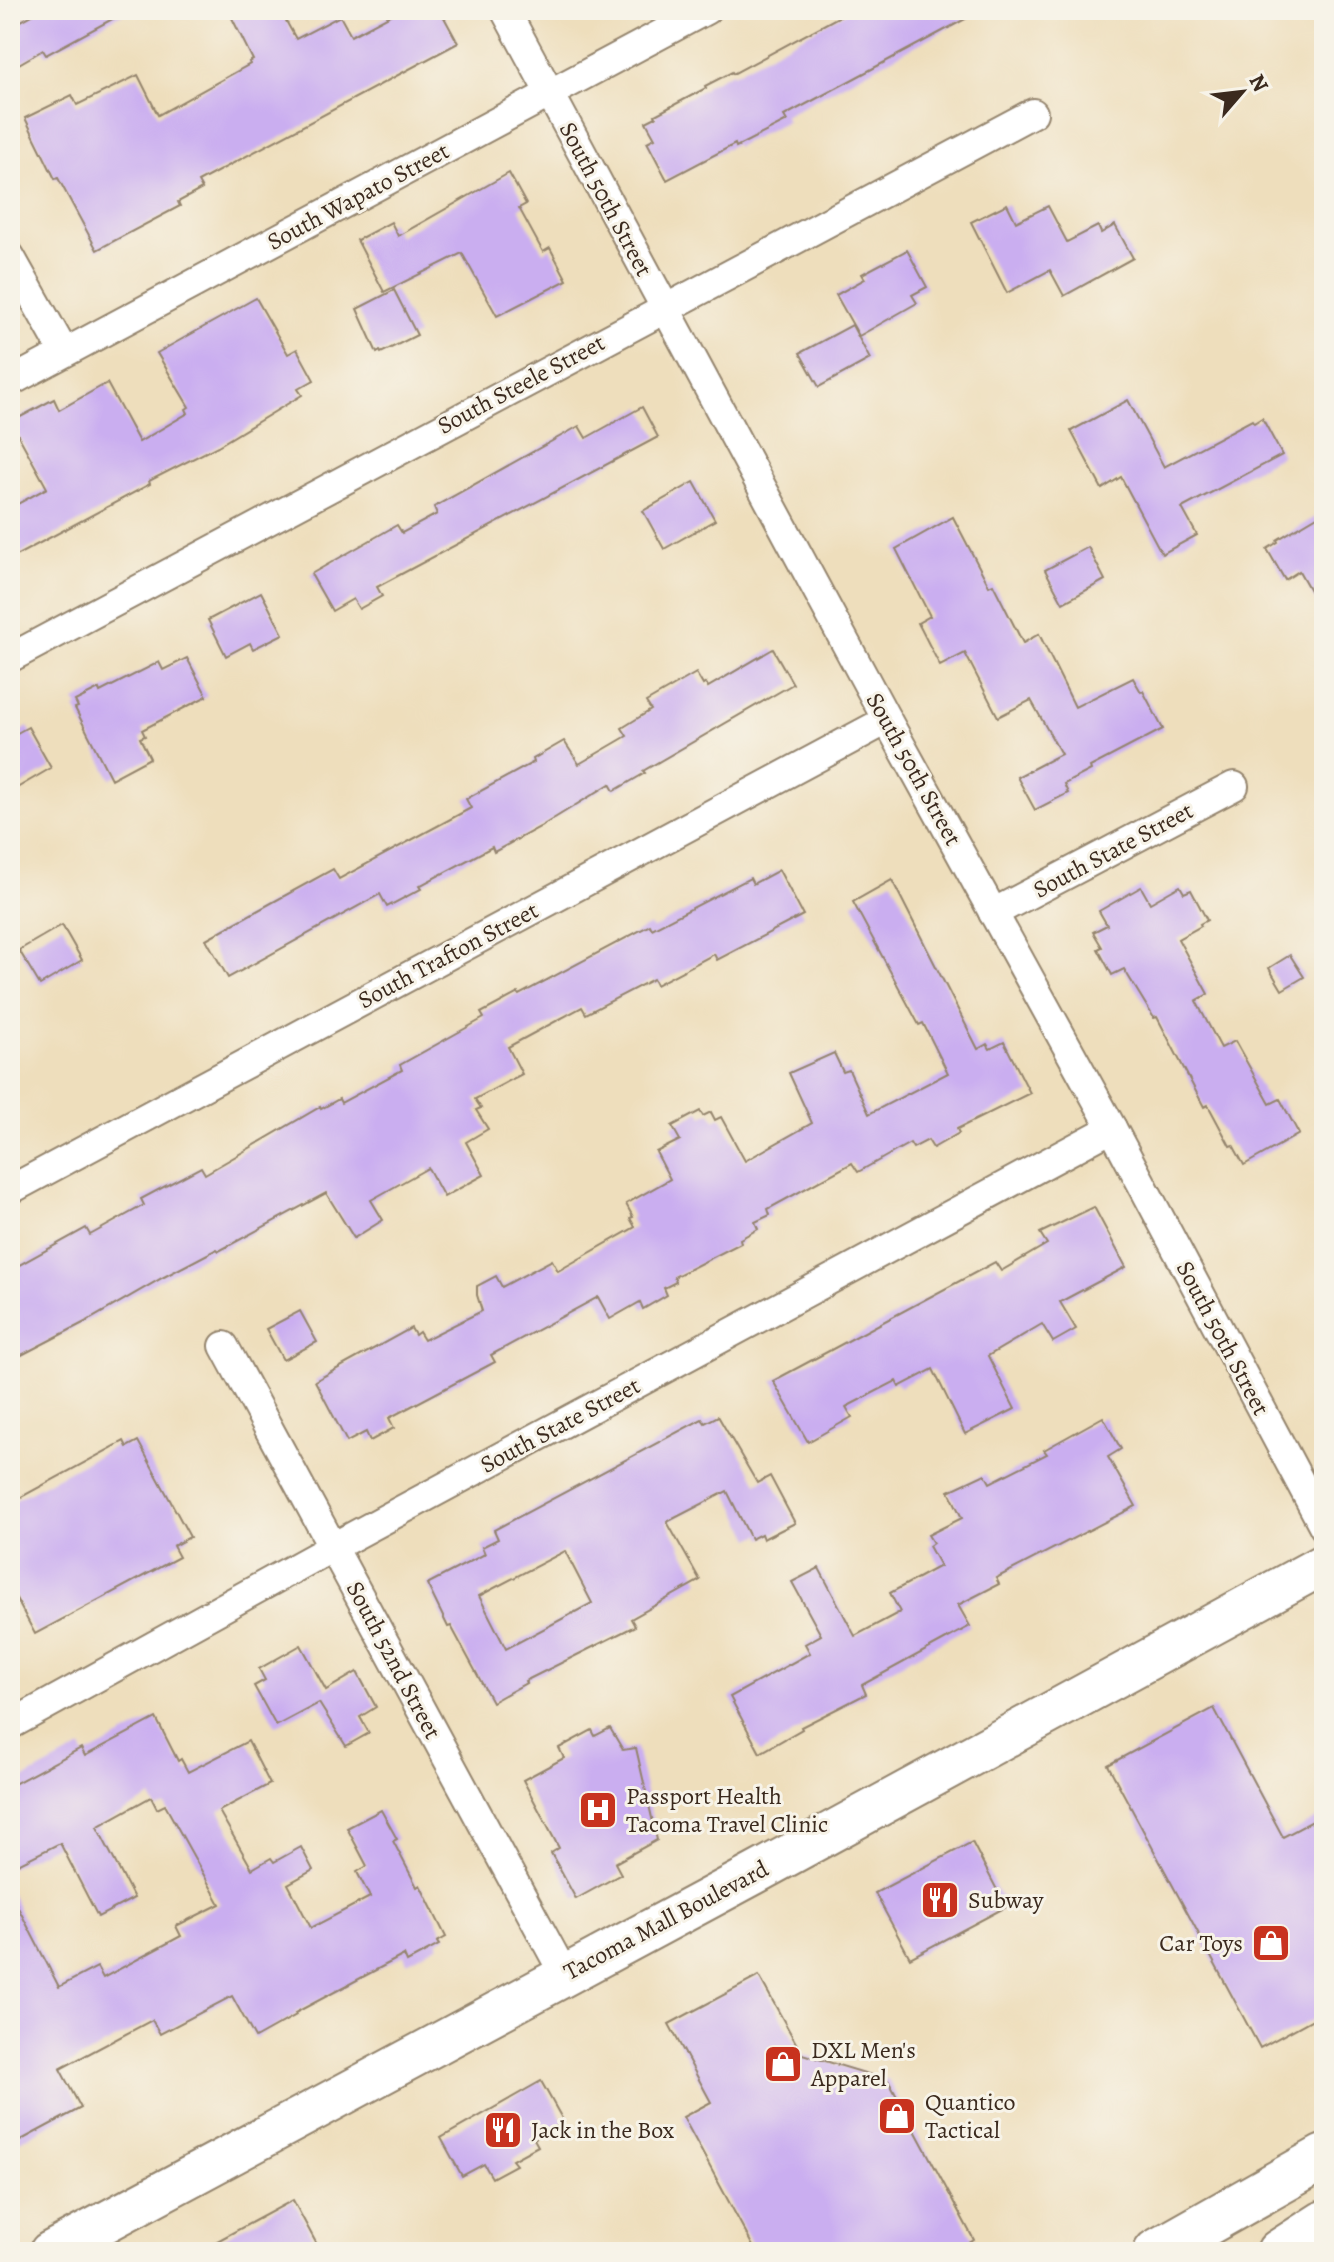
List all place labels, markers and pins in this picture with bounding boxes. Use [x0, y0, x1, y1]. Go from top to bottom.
place label: Passport Health Tacoma Travel Clinic [626, 1780, 828, 1840]
hospital icon: Passport Health Tacoma Travel Clinic [577, 1789, 619, 1831]
restaurant icon: Subway [919, 1879, 961, 1921]
place label: Subway [968, 1884, 1044, 1916]
shop icon: Car Toys [1250, 1922, 1292, 1964]
place label: Car Toys [1159, 1927, 1243, 1959]
place label: DXL Men's Apparel [810, 2034, 916, 2094]
shop icon: DXL Men's Apparel [762, 2043, 804, 2085]
place label: Quantico Tactical [925, 2086, 1016, 2146]
shop icon: Quantico Tactical [876, 2095, 918, 2137]
restaurant icon: Jack in the Box [482, 2109, 524, 2151]
place label: Jack in the Box [531, 2114, 675, 2146]

